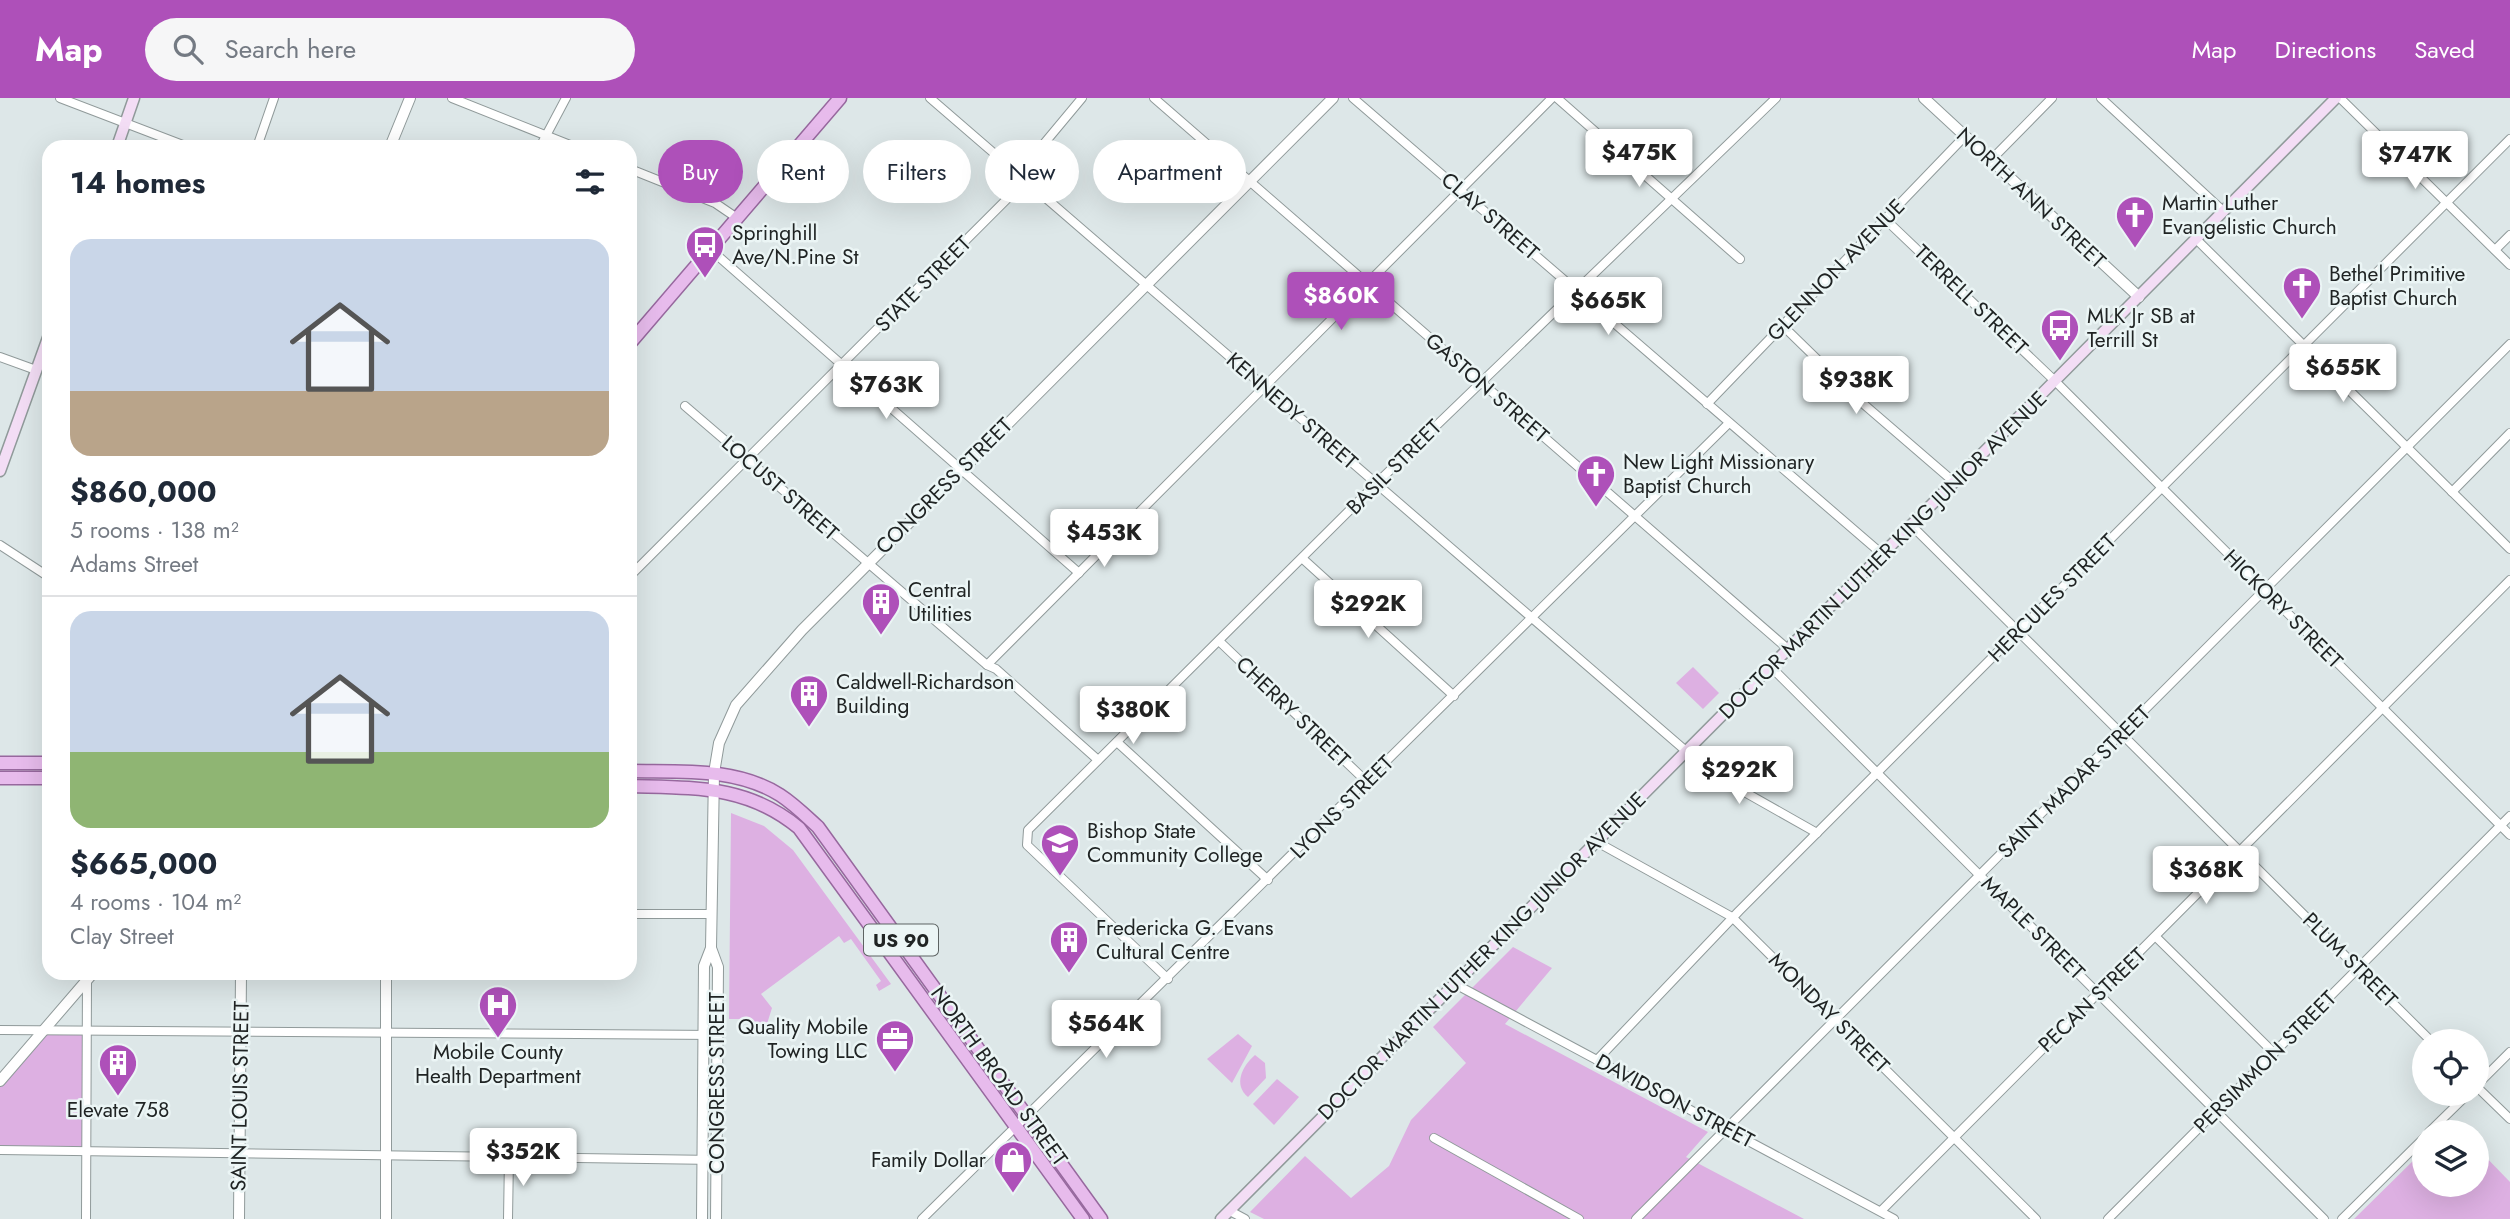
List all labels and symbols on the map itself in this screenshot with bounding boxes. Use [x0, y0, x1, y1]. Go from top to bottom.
street label: NORTH ANN STREET [1950, 121, 2112, 275]
pin: $475K [1590, 130, 1688, 189]
pin: $747K [2366, 132, 2464, 191]
street label: CLAY STREET [1435, 165, 1546, 267]
place label: Martin Luther Evangelistic Church [2162, 188, 2337, 242]
street label: GLENNON AVENUE [1760, 192, 1912, 348]
church icon: Martin Luther Evangelistic Church [2114, 194, 2156, 249]
place label: Springhill Ave/N.Pine St [732, 218, 859, 272]
bus stop icon: Springhill Ave/N.Pine St [684, 224, 726, 279]
street label: STATE STREET [868, 229, 978, 339]
street label: TERRELL STREET [1908, 238, 2035, 362]
place label: Bethel Primitive Baptist Church [2329, 259, 2466, 313]
church icon: Bethel Primitive Baptist Church [2281, 265, 2323, 320]
pin: $860K [1292, 272, 1390, 332]
pin: $665K [1559, 278, 1657, 337]
place label: MLK Jr SB at Terrill St [2087, 301, 2195, 355]
bus stop icon: MLK Jr SB at Terrill St [2039, 307, 2081, 362]
street label: GASTON STREET [1419, 326, 1555, 450]
pin: $655K [2294, 344, 2392, 404]
street label: KENNEDY STREET [1220, 346, 1364, 477]
pin: $938K [1807, 356, 1905, 416]
pin: $763K [837, 362, 935, 421]
street label: DOCTOR MARTIN LUTHER KING JUNIOR AVENUE [1712, 384, 2054, 726]
street label: CONGRESS STREET [869, 411, 1019, 561]
street label: BASIL STREET [1340, 413, 1448, 521]
street label: LOCUST STREET [715, 429, 845, 547]
place label: New Light Missionary Baptist Church [1623, 447, 1815, 501]
church icon: New Light Missionary Baptist Church [1575, 453, 1617, 508]
pin: $453K [1055, 510, 1153, 569]
street label: HERCULES STREET [1981, 527, 2123, 669]
street label: HICKORY STREET [2217, 543, 2350, 676]
place label: Central Utilities [908, 575, 972, 629]
pin: $292K [1319, 580, 1417, 640]
building icon: Central Utilities [860, 581, 902, 636]
street label: CHERRY STREET [1229, 650, 1357, 775]
place label: Caldwell-Richardson Building [836, 667, 1015, 721]
building icon: Caldwell-Richardson Building [788, 673, 830, 728]
pin: $380K [1084, 686, 1182, 746]
street label: SAINT MADAR STREET [1991, 699, 2157, 865]
pin: $292K [1690, 746, 1788, 806]
street label: LYONS STREET [1284, 748, 1401, 865]
street label: DOCTOR MARTIN LUTHER KING JUNIOR AVENUE [1311, 785, 1653, 1127]
place label: Bishop State Community College [1087, 816, 1263, 870]
school or university icon: Bishop State Community College [1039, 822, 1081, 877]
pin: $368K [2157, 846, 2255, 906]
street label: MAPLE STREET [1974, 869, 2092, 987]
street label: PLUM STREET [2296, 906, 2404, 1014]
place label: Fredericka G. Evans Cultural Centre [1096, 913, 1274, 967]
building icon: Fredericka G. Evans Cultural Centre [1048, 919, 1090, 974]
road number: US 90 [864, 925, 938, 956]
street label: PECAN STREET [2031, 941, 2153, 1059]
street label: MONDAY STREET [1762, 946, 1896, 1080]
street label: NORTH BROAD STREET [924, 980, 1075, 1172]
hospital icon: Mobile County Health Department [477, 984, 519, 1039]
street label: PERSIMMON STREET [2187, 984, 2343, 1140]
street label: CONGRESS STREET [702, 992, 732, 1174]
street label: SAINT LOUIS STREET [223, 1000, 257, 1191]
pin: $564K [1057, 1000, 1155, 1060]
place label: Quality Mobile Towing LLC [738, 1012, 868, 1066]
office icon: Quality Mobile Towing LLC [874, 1018, 916, 1073]
place label: Mobile County Health Department [415, 1037, 581, 1091]
building icon: Elevate 758 [97, 1042, 139, 1097]
street label: DAVIDSON STREET [1591, 1047, 1760, 1155]
place label: Elevate 758 [67, 1095, 169, 1125]
pin: $352K [474, 1128, 572, 1188]
shop icon: Family Dollar [992, 1139, 1034, 1194]
place label: Family Dollar [871, 1145, 987, 1175]

